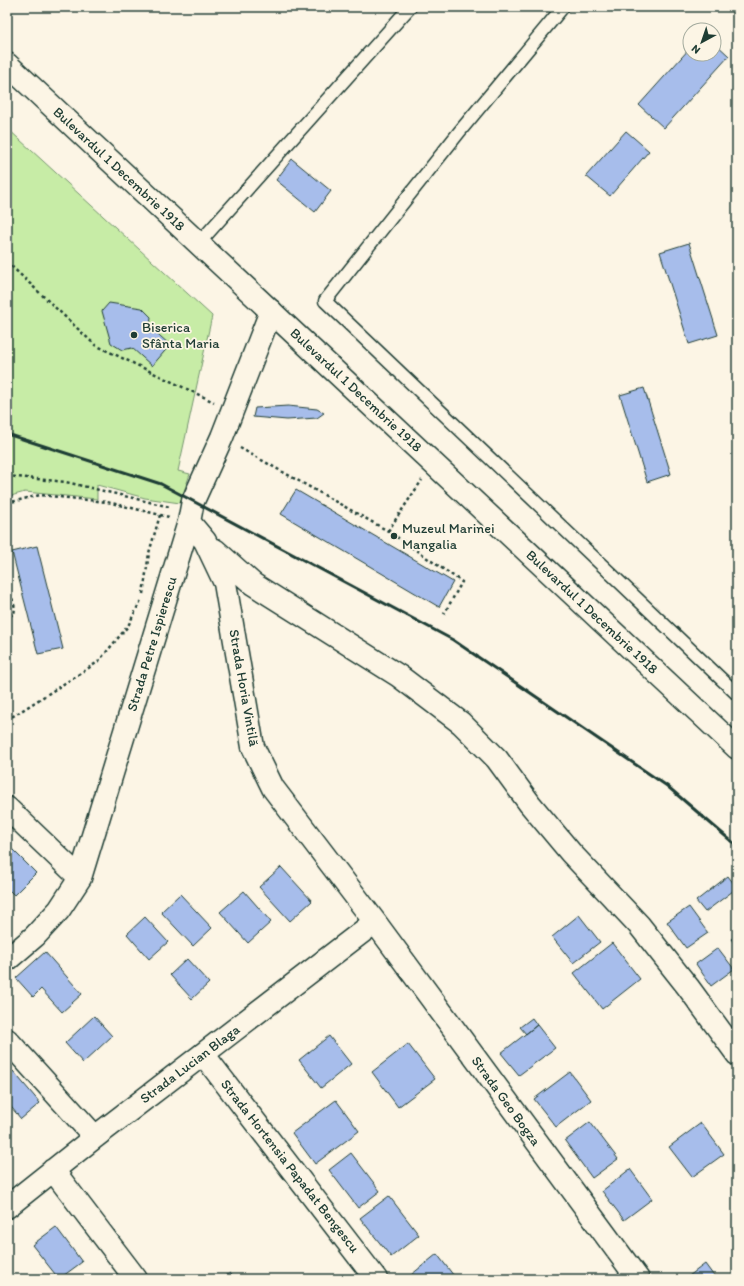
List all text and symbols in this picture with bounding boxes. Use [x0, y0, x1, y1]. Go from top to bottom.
north arrow [682, 22, 722, 62]
text: N [689, 42, 703, 57]
street label: Bulevardul 1 Decembrie 1918 [50, 103, 189, 235]
place label: Biserica Sfânta Maria [142, 319, 220, 352]
street label: Bulevardul 1 Decembrie 1918 [287, 324, 426, 456]
marker: Biserica Sfânta Maria [129, 330, 139, 340]
place label: Muzeul Marinei Mangalia [402, 520, 494, 553]
marker: Muzeul Marinei Mangalia [389, 531, 399, 541]
street label: Bulevardul 1 Decembrie 1918 [523, 546, 662, 678]
street label: Strada Petre Ispierescu [123, 574, 181, 714]
street label: Strada Horia Vintilă [225, 628, 263, 749]
street label: Strada Lucian Blaga [137, 1020, 244, 1107]
street label: Strada Geo Bogza [468, 1053, 545, 1150]
street label: Strada Hortensia Papadat Bengescu [217, 1076, 363, 1256]

